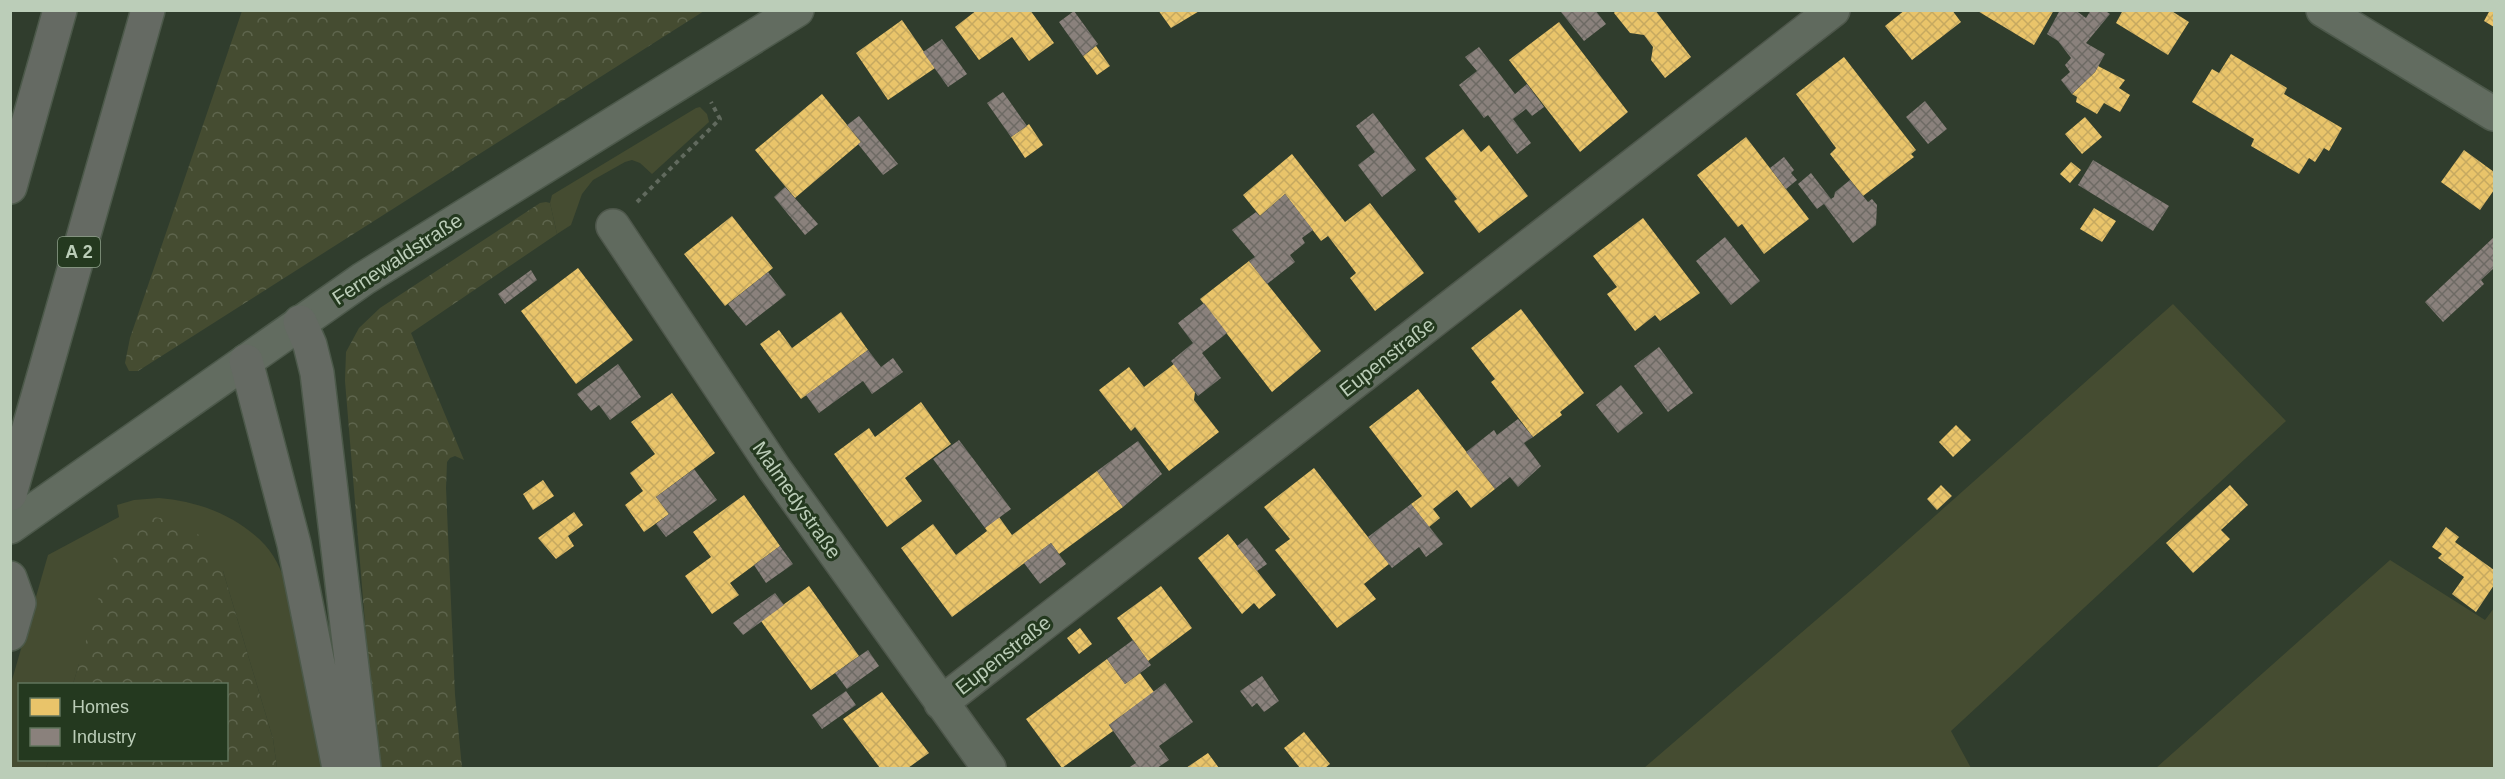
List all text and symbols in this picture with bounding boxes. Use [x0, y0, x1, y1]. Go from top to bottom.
street label: Fernewaldstraße [328, 209, 466, 309]
road number: A 2 [58, 237, 100, 267]
street label: Eupenstraße [1335, 313, 1439, 401]
street label: Malmedystraße [748, 437, 846, 563]
street label: Eupenstraße [951, 611, 1055, 699]
legend [18, 683, 228, 761]
text: Homes [72, 697, 129, 717]
text: Industry [72, 727, 136, 747]

